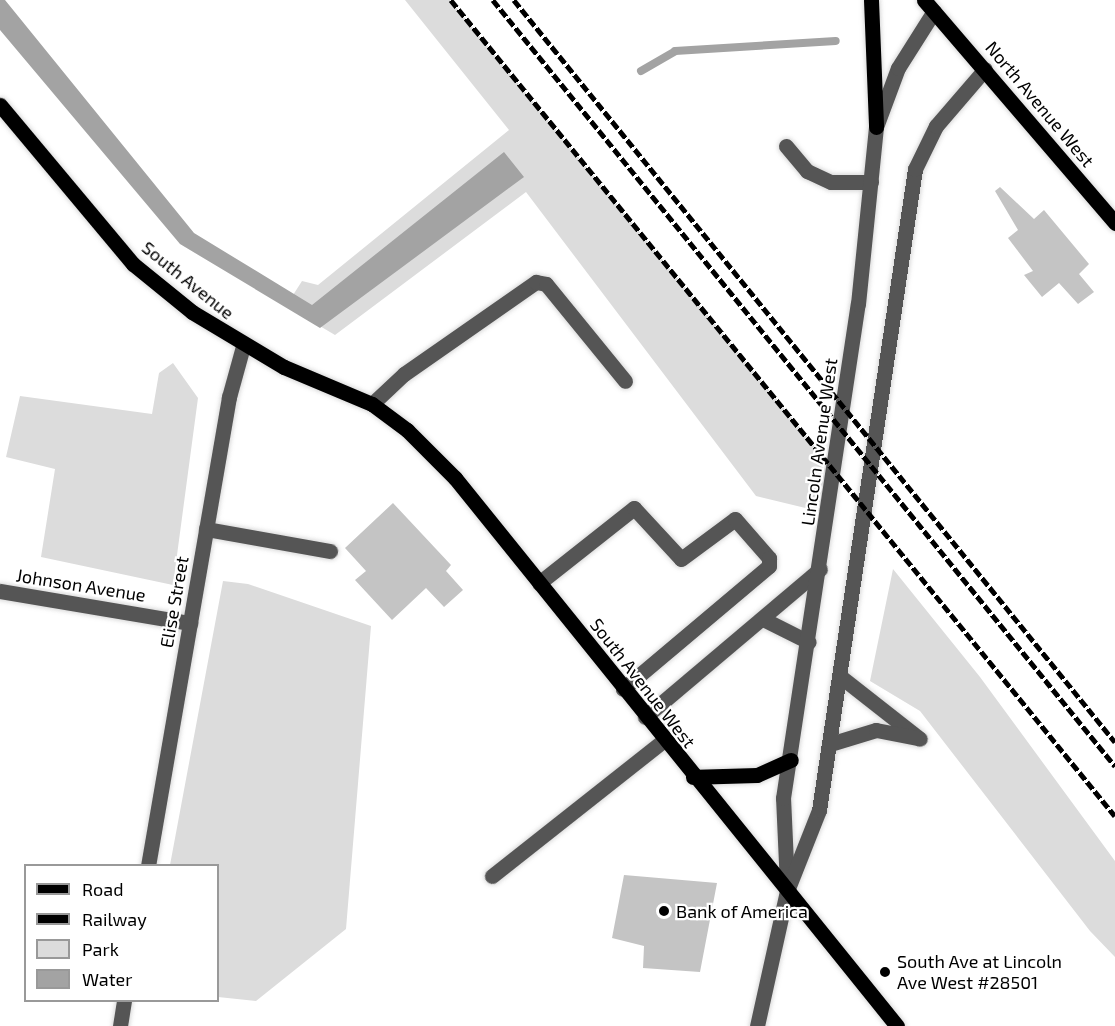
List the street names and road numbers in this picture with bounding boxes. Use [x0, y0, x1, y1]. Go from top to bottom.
street label: North Avenue West [981, 36, 1099, 172]
street label: South Avenue [138, 236, 238, 324]
street label: Lincoln Avenue West [797, 357, 841, 527]
street label: Elise Street [155, 554, 193, 650]
street label: Johnson Avenue [14, 564, 148, 606]
street label: South Avenue West [586, 614, 700, 752]

